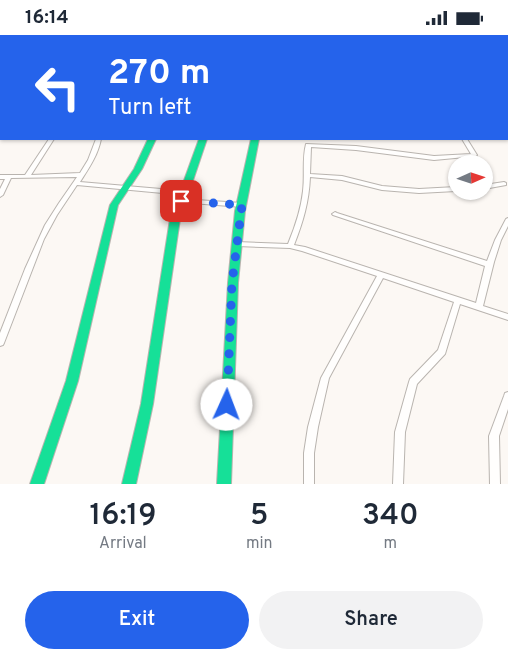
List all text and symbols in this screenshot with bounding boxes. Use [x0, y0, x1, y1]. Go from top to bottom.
text: 16:14 [25, 6, 69, 30]
text: 270 m [108, 52, 210, 96]
icon: left [25, 55, 90, 120]
text: Turn left [108, 95, 191, 122]
north arrow [448, 155, 492, 200]
map controls [448, 155, 493, 200]
pin [160, 180, 202, 222]
icon: arrive [167, 187, 195, 215]
position arrow [200, 378, 252, 430]
text: 16:19 [89, 498, 157, 535]
text: 5 [250, 498, 268, 535]
text: 340 [362, 498, 419, 535]
text: Arrival [99, 534, 147, 554]
text: min [246, 534, 273, 554]
text: m [383, 534, 397, 554]
button: Exit [25, 591, 249, 649]
button: Share [259, 591, 483, 649]

